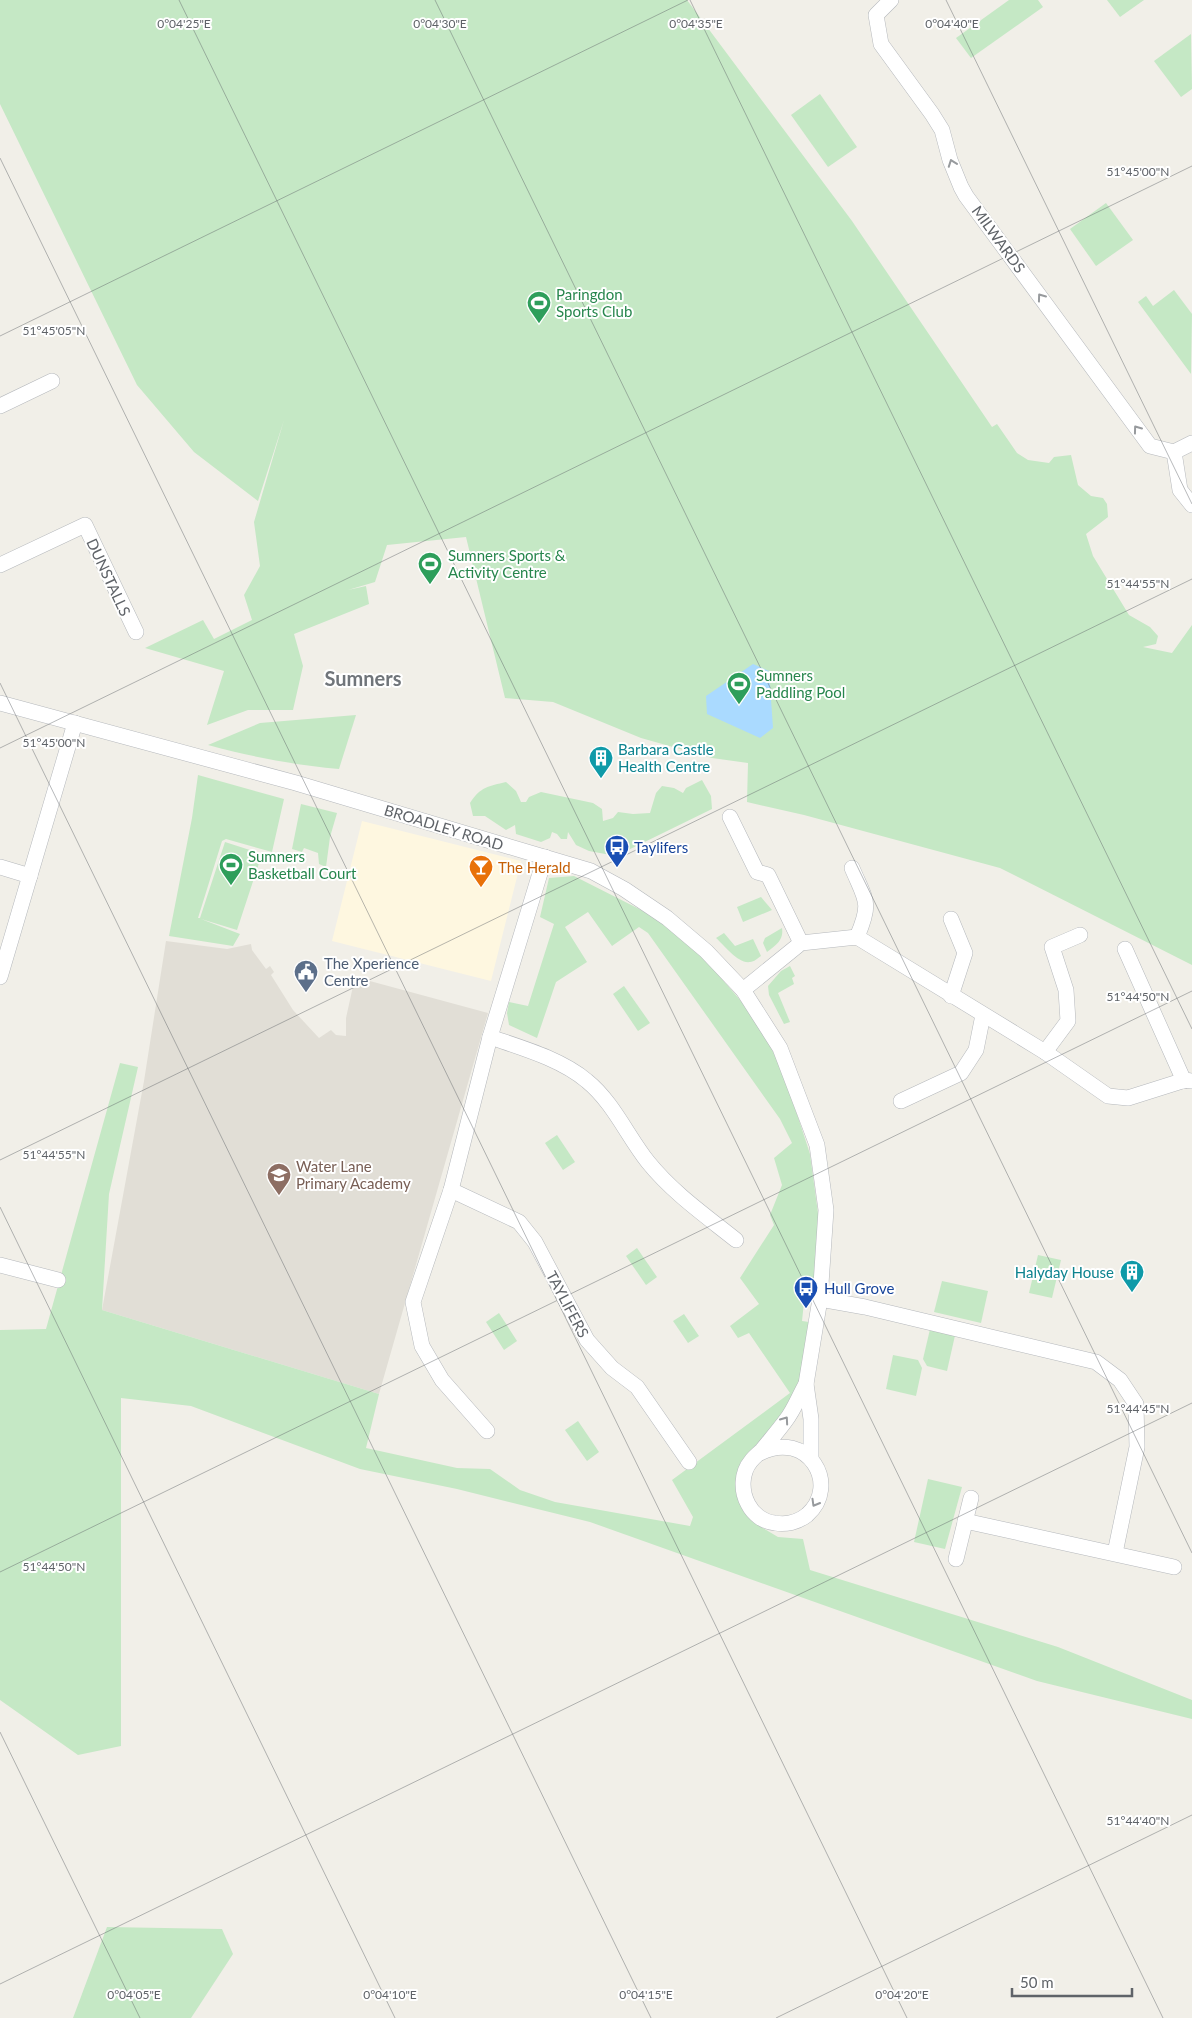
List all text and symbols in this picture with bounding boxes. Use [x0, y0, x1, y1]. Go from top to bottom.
text: 0°04'25"E [157, 16, 211, 31]
text: 0°04'30"E [413, 16, 467, 31]
text: 0°04'35"E [669, 16, 723, 31]
text: 0°04'40"E [925, 16, 979, 31]
one-way arrow [947, 159, 957, 168]
text: 51°45'00"N [1107, 164, 1169, 179]
street label: MILWARDS [969, 202, 1029, 276]
place label: Paringdon Sports Club [556, 285, 632, 320]
sports icon: Paringdon Sports Club [526, 290, 552, 324]
one-way arrow [1038, 294, 1047, 303]
text: 51°45'05"N [23, 323, 85, 338]
one-way arrow [1134, 425, 1143, 434]
street label: DUNSTALLS [83, 535, 135, 619]
place label: Sumners Sports & Activity Centre [448, 546, 566, 581]
sports icon: Sumners Sports & Activity Centre [417, 551, 443, 585]
text: 51°44'55"N [1107, 576, 1169, 591]
district label: Sumners [325, 666, 402, 690]
place label: Sumners Paddling Pool [756, 666, 845, 701]
sports icon: Sumners Paddling Pool [726, 671, 752, 705]
text: 51°45'00"N [23, 735, 85, 750]
place label: Barbara Castle Health Centre [618, 740, 714, 775]
building icon: Barbara Castle Health Centre [588, 745, 614, 779]
street label: BROADLEY ROAD [382, 800, 506, 854]
bus stop icon: Taylifers [604, 834, 630, 868]
place label: Taylifers [634, 838, 688, 856]
place label: Sumners Basketball Court [248, 847, 357, 882]
sports icon: Sumners Basketball Court [218, 852, 244, 886]
bar icon: The Herald [468, 854, 494, 888]
place label: The Herald [498, 858, 571, 876]
place label: The Xperience Centre [324, 954, 419, 989]
public building icon: The Xperience Centre [293, 959, 319, 993]
text: 51°44'50"N [1107, 989, 1169, 1004]
text: 51°44'55"N [23, 1147, 85, 1162]
place label: Water Lane Primary Academy [296, 1157, 411, 1192]
school or university icon: Water Lane Primary Academy [266, 1162, 292, 1196]
building icon: Halyday House [1119, 1259, 1145, 1293]
place label: Halyday House [1015, 1263, 1114, 1281]
street label: TAYLIFERS [543, 1268, 593, 1340]
bus stop icon: Hull Grove [793, 1275, 819, 1309]
place label: Hull Grove [824, 1279, 894, 1297]
text: 51°44'45"N [1107, 1401, 1169, 1416]
one-way arrow [779, 1416, 788, 1426]
one-way arrow [811, 1498, 821, 1507]
text: 51°44'50"N [23, 1559, 85, 1574]
text: 51°44'40"N [1107, 1813, 1169, 1828]
scale bar [1012, 1966, 1132, 1998]
text: 50 m [1020, 1973, 1054, 1991]
text: 0°04'05"E [107, 1987, 161, 2002]
text: 0°04'10"E [363, 1987, 417, 2002]
text: 0°04'15"E [619, 1987, 673, 2002]
text: 0°04'20"E [875, 1987, 929, 2002]

